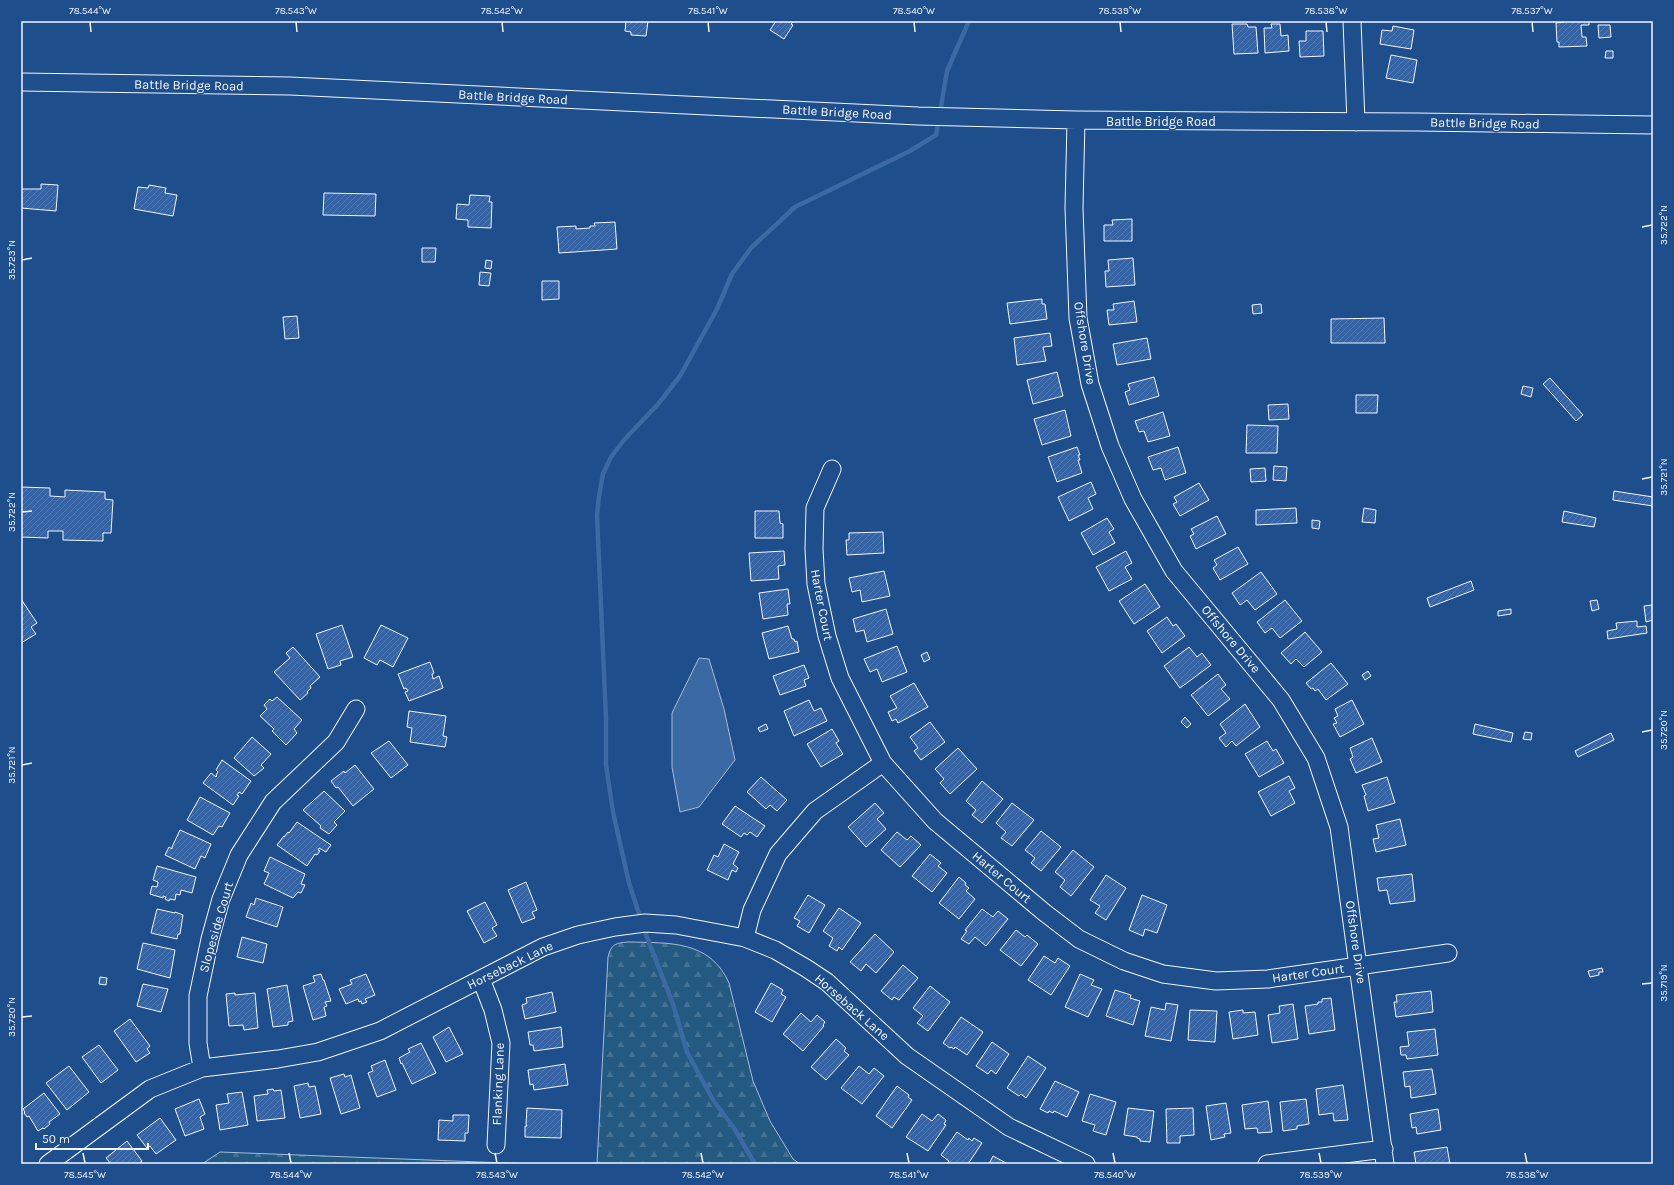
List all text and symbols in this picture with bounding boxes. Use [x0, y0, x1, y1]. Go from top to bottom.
text: 78.544°W [69, 5, 111, 17]
text: 78.543°W [275, 5, 317, 17]
text: 78.542°W [481, 5, 523, 17]
text: 78.541°W [688, 5, 728, 17]
text: 78.540°W [893, 5, 935, 17]
text: 78.539°W [1099, 5, 1141, 17]
text: 78.538°W [1305, 5, 1347, 17]
text: 78.537°W [1511, 5, 1553, 17]
street label: Battle Bridge Road [134, 77, 244, 93]
street label: Battle Bridge Road [458, 87, 568, 107]
street label: Battle Bridge Road [782, 102, 892, 122]
street label: Battle Bridge Road [1106, 114, 1216, 129]
street label: Battle Bridge Road [1430, 115, 1540, 131]
text: 35.722°N [1658, 205, 1670, 245]
text: 35.723°N [6, 240, 18, 280]
street label: Offshore Drive [1071, 301, 1099, 386]
text: 35.721°N [1658, 458, 1670, 496]
text: 35.722°N [6, 492, 18, 532]
street label: Harter Court [808, 568, 836, 642]
street label: Offshore Drive [1198, 602, 1264, 676]
text: 35.720°N [1658, 710, 1670, 750]
text: 35.721°N [6, 746, 18, 784]
street label: Harter Court [969, 848, 1035, 906]
street label: Slopeside Court [196, 880, 236, 974]
street label: Offshore Drive [1343, 900, 1369, 985]
street label: Horseback Lane [465, 938, 556, 992]
street label: Harter Court [1271, 961, 1345, 985]
text: 35.719°N [1658, 964, 1670, 1002]
street label: Horseback Lane [812, 971, 893, 1044]
text: 35.720°N [6, 997, 18, 1037]
street label: Flanking Lane [489, 1042, 507, 1126]
scale bar [36, 1125, 148, 1151]
text: 50 m [42, 1132, 70, 1146]
text: 78.545°W [64, 1169, 106, 1181]
text: 78.544°W [270, 1169, 312, 1181]
text: 78.543°W [476, 1169, 518, 1181]
text: 78.542°W [682, 1169, 724, 1181]
text: 78.541°W [889, 1169, 929, 1181]
text: 78.540°W [1094, 1169, 1136, 1181]
text: 78.539°W [1300, 1169, 1342, 1181]
text: 78.538°W [1506, 1169, 1548, 1181]

